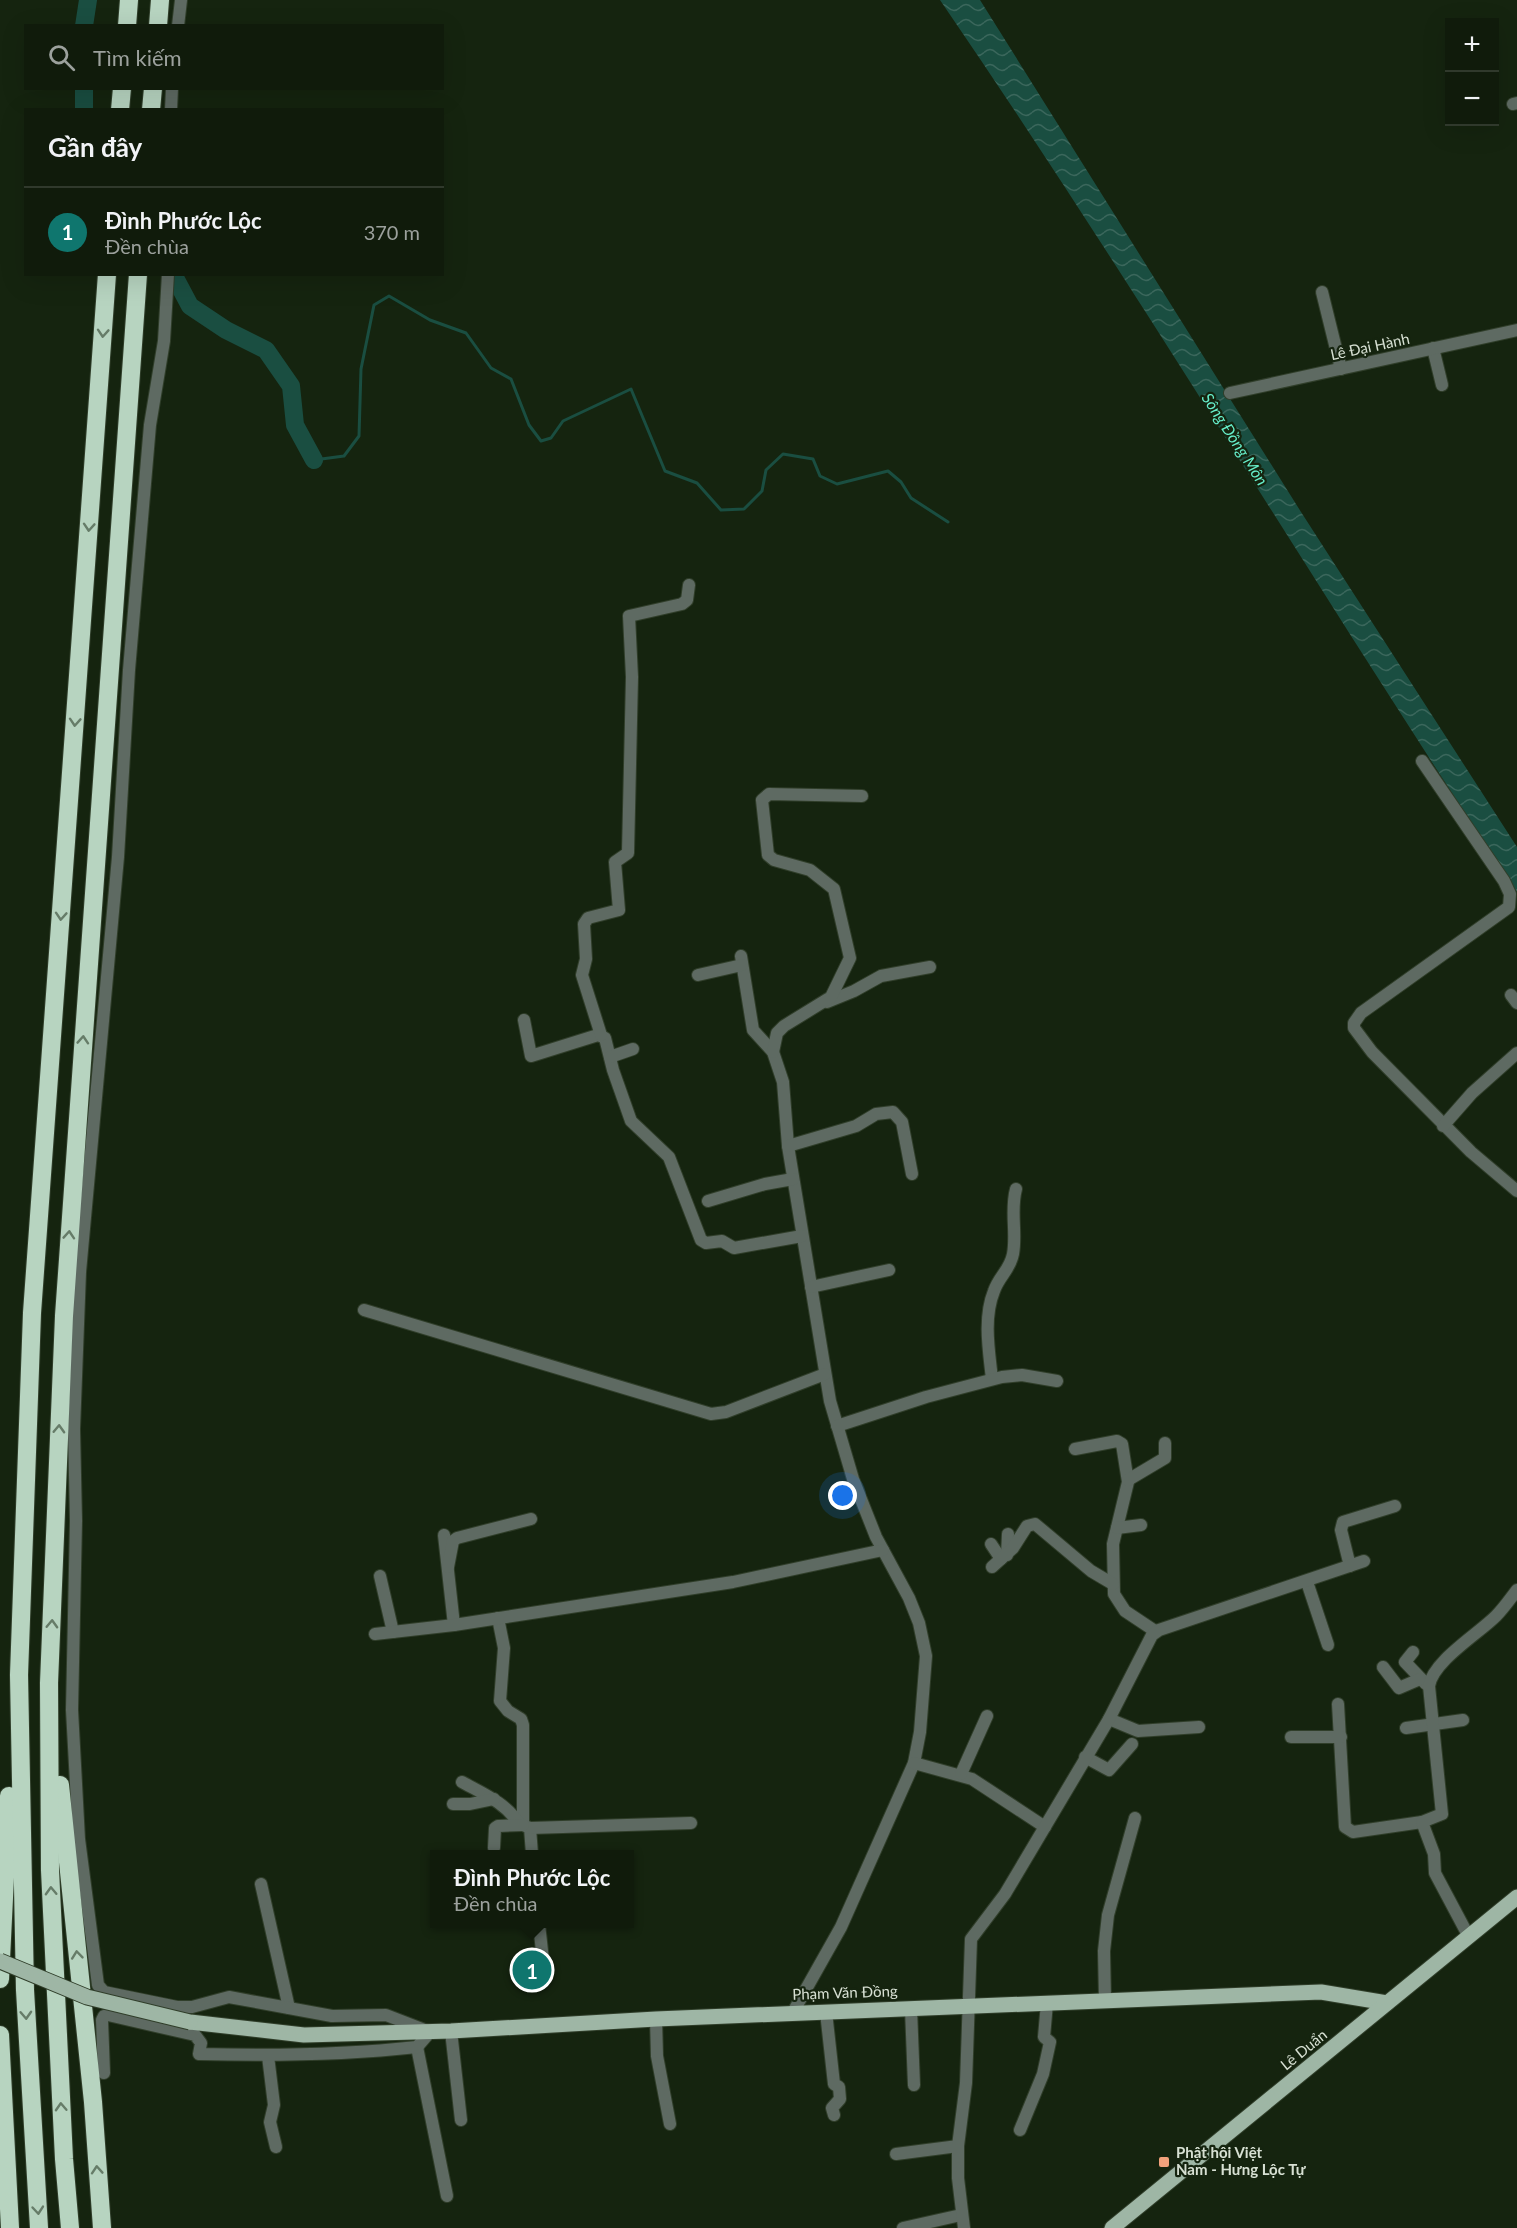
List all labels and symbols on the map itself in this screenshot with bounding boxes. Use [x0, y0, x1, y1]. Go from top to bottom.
one-way arrow [97, 328, 110, 337]
street label: Lê Đại Hành [1329, 329, 1411, 363]
water label: Sông Đồng Môn [1198, 389, 1272, 488]
one-way arrow [83, 523, 96, 532]
one-way arrow [69, 717, 82, 726]
one-way arrow [55, 912, 68, 921]
one-way arrow [76, 1036, 89, 1045]
one-way arrow [63, 1230, 76, 1239]
one-way arrow [53, 1425, 66, 1434]
your location [828, 1481, 857, 1510]
one-way arrow [45, 1620, 58, 1629]
one-way arrow [44, 1887, 57, 1896]
pin: 1 [512, 1948, 552, 1992]
one-way arrow [71, 1950, 84, 1959]
street label: Phạm Văn Đồng [792, 1981, 898, 2003]
one-way arrow [19, 2011, 32, 2020]
street label: Lê Duẩn [1277, 2025, 1330, 2073]
one-way arrow [55, 2102, 68, 2111]
place label: Phật hội Việt Nam - Hưng Lộc Tự [1176, 2143, 1307, 2178]
marker: Phật hội Việt Nam - Hưng Lộc Tự [1157, 2155, 1171, 2169]
one-way arrow [91, 2165, 104, 2174]
one-way arrow [31, 2205, 44, 2214]

